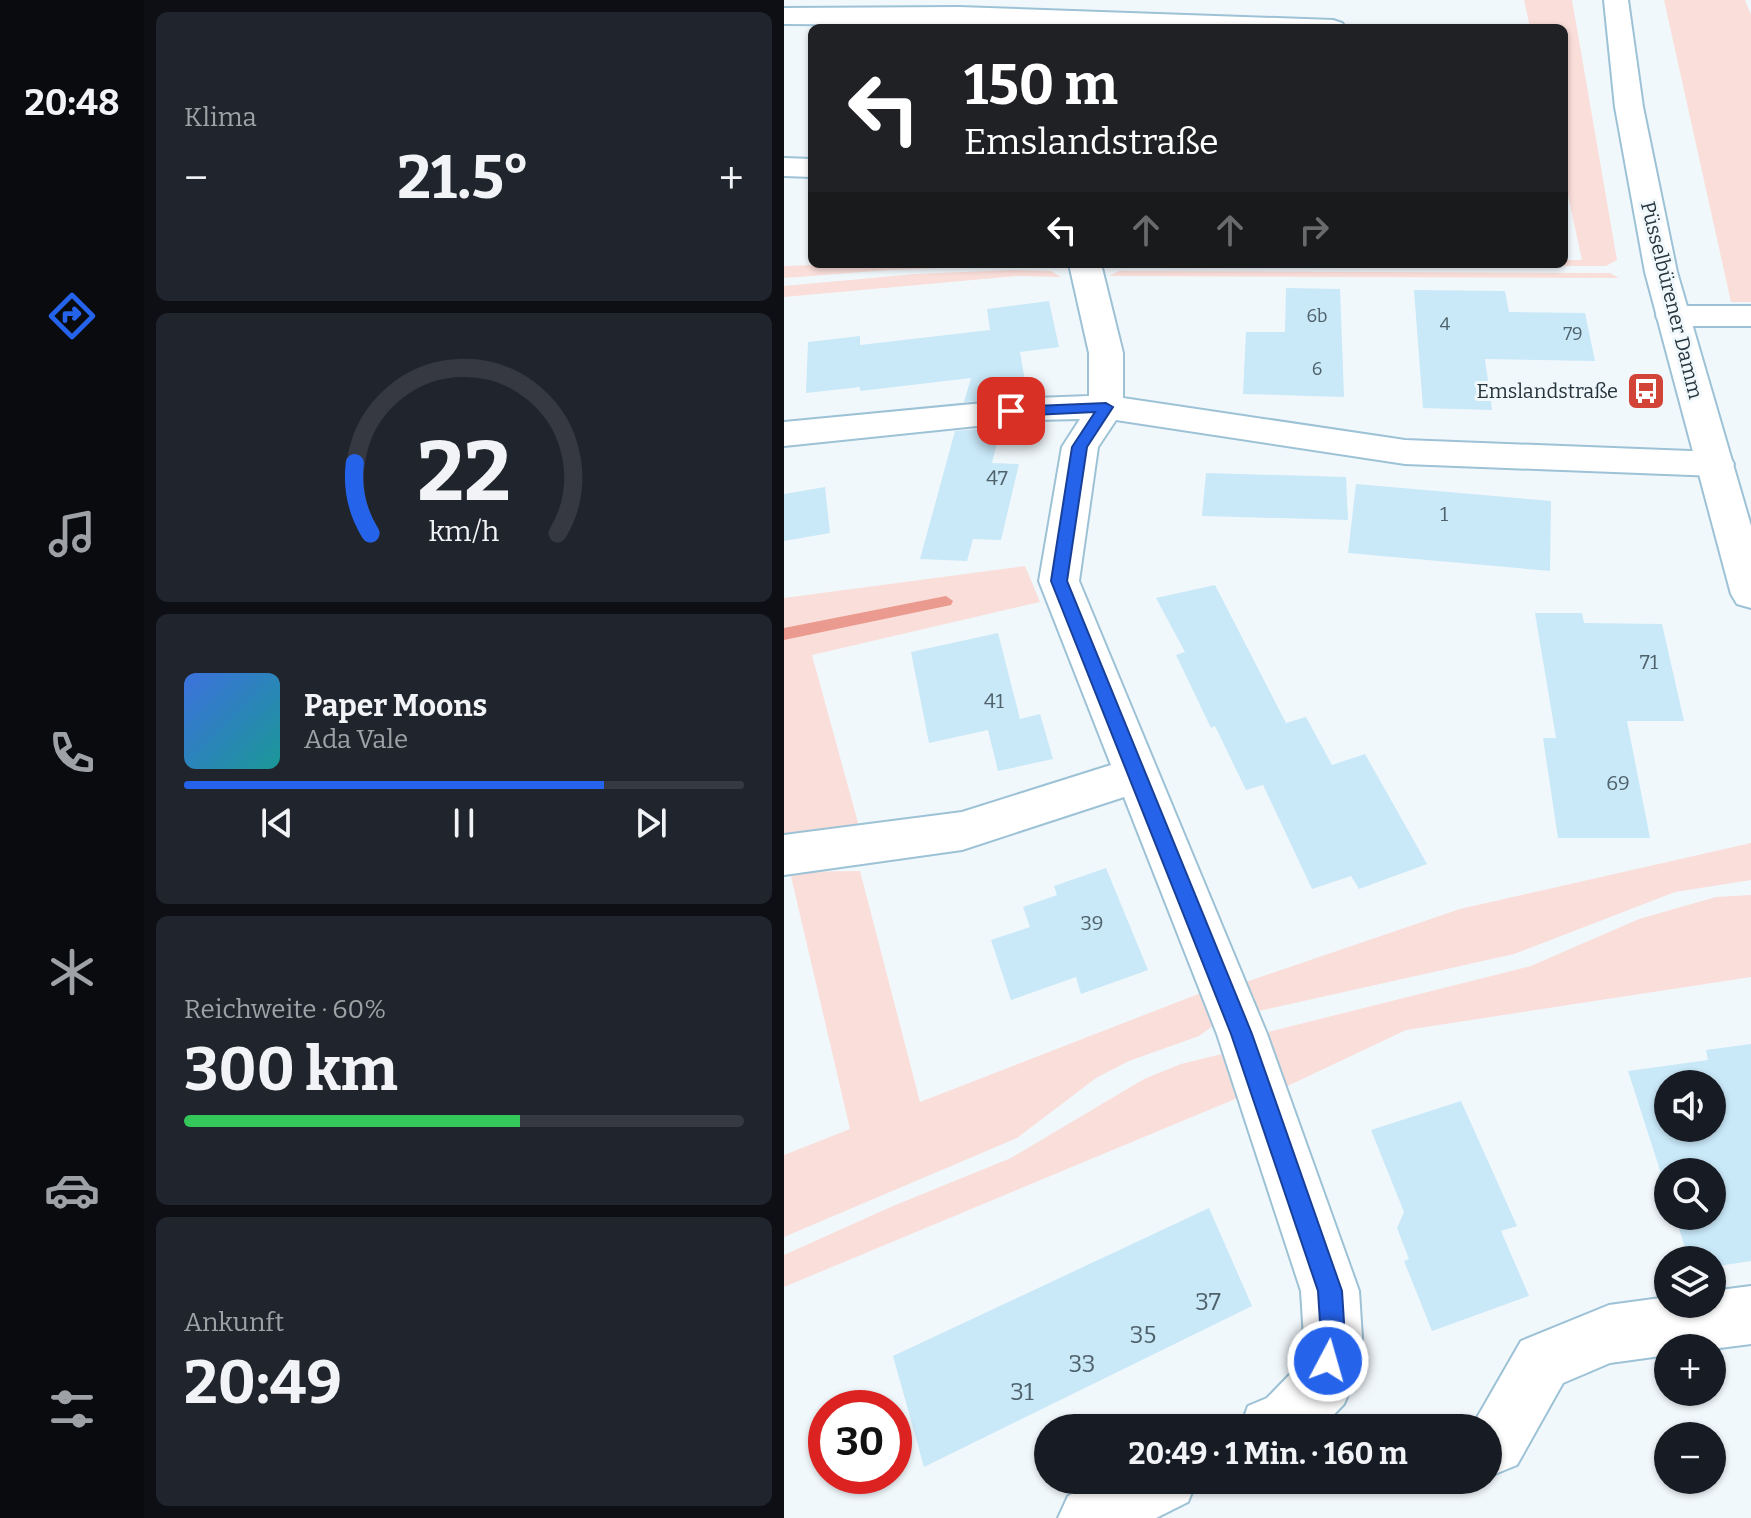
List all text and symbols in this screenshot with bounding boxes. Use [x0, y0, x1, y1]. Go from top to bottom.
text: 150 m [964, 52, 1118, 119]
icon: left [832, 56, 936, 160]
text: 20:48 [24, 81, 120, 125]
text: Klima [184, 102, 257, 133]
text: Emslandstraße [964, 120, 1219, 164]
text: 21.5° [397, 142, 530, 214]
text: − [184, 152, 208, 205]
text: + [719, 152, 744, 205]
street label: Püsselbürener Damm [1636, 199, 1708, 401]
icon: left [1040, 208, 1084, 252]
icon: ahead [1124, 208, 1168, 252]
icon: ahead [1208, 208, 1252, 252]
icon: right [1292, 208, 1336, 252]
icon: directions [44, 288, 100, 344]
house number: 6b [1307, 305, 1328, 327]
house number: 4 [1440, 313, 1451, 335]
house number: 79 [1563, 323, 1583, 345]
house number: 6 [1312, 358, 1322, 380]
bus stop icon: Emslandstraße [1625, 370, 1667, 412]
pin [977, 377, 1045, 445]
place label: Emslandstraße [1476, 379, 1618, 403]
icon: arrive [989, 389, 1033, 433]
text: 22 [417, 421, 511, 521]
house number: 47 [986, 466, 1008, 490]
house number: 1 [1440, 502, 1448, 526]
icon: music [44, 506, 100, 562]
text: km/h [429, 514, 500, 549]
house number: 71 [1640, 650, 1658, 674]
text: Paper Moons [304, 688, 487, 724]
house number: 41 [984, 689, 1004, 713]
text: Ada Vale [304, 724, 408, 755]
icon: phone [44, 725, 100, 781]
house number: 69 [1606, 771, 1630, 795]
icon: previous [255, 801, 299, 845]
icon: pause [442, 801, 486, 845]
icon: next [629, 801, 673, 845]
house number: 39 [1080, 911, 1104, 935]
icon: climate [44, 944, 100, 1000]
text: Reichweite · 60% [184, 994, 386, 1025]
text: 300 km [184, 1034, 398, 1106]
map controls [1654, 1070, 1726, 1494]
button: sound [1654, 1070, 1726, 1142]
button: search [1654, 1158, 1726, 1230]
icon: car [44, 1162, 100, 1218]
button: layers [1654, 1246, 1726, 1318]
house number: 37 [1195, 1288, 1221, 1316]
text: Ankunft [184, 1307, 284, 1338]
position arrow [1286, 1319, 1370, 1403]
house number: 35 [1130, 1321, 1156, 1349]
button: + [1654, 1334, 1726, 1406]
text: 20:49 [184, 1347, 342, 1419]
house number: 33 [1069, 1350, 1095, 1378]
house number: 31 [1010, 1378, 1034, 1406]
icon: filters [44, 1381, 100, 1437]
speed limit sign: 30 [808, 1390, 912, 1494]
button: − [1654, 1422, 1726, 1494]
text: 20:49 · 1 Min. · 160 m [1128, 1436, 1408, 1472]

